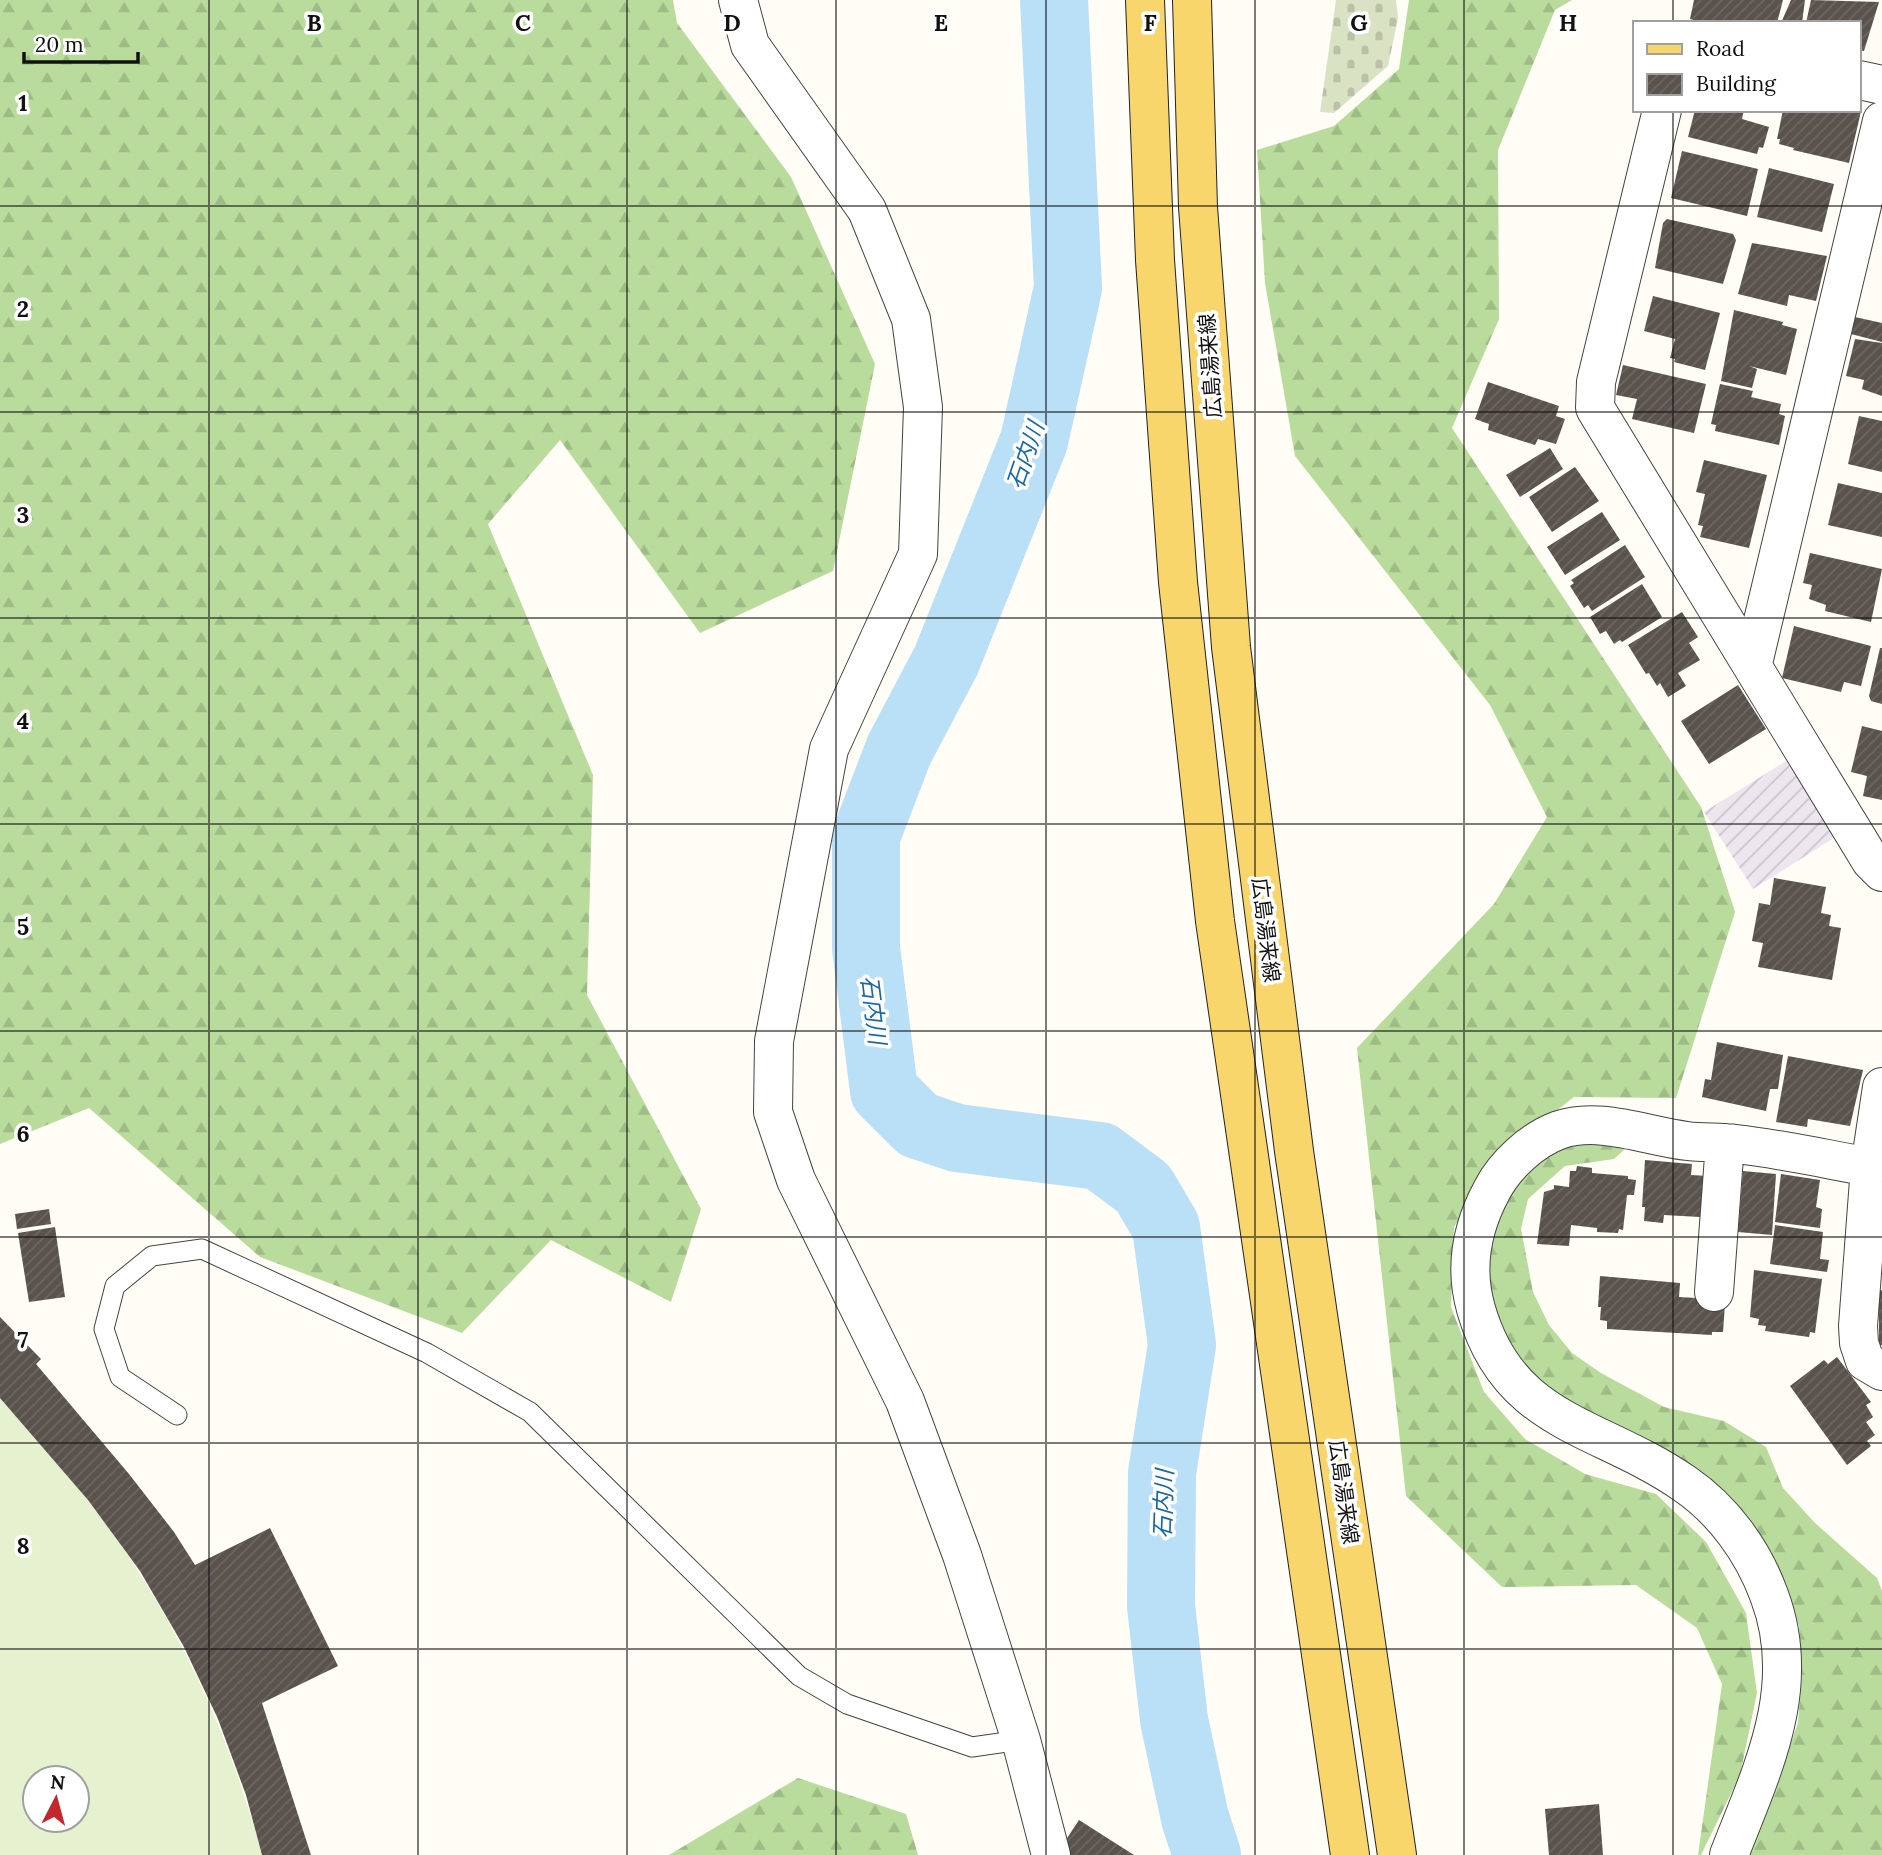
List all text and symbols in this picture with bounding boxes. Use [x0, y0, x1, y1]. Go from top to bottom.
text: B [306, 8, 322, 37]
text: C [515, 8, 531, 37]
text: D [723, 8, 741, 37]
text: E [934, 8, 948, 37]
text: F [1143, 8, 1157, 37]
text: G [1350, 8, 1368, 37]
text: H [1559, 8, 1577, 37]
scale bar [24, 21, 138, 65]
legend [1633, 21, 1861, 112]
text: 20 m [35, 31, 84, 58]
text: Road [1696, 35, 1745, 62]
text: Building [1696, 70, 1776, 97]
text: 1 [18, 88, 28, 117]
text: 2 [17, 294, 29, 323]
street label: 広島湯来線 [1193, 313, 1227, 419]
water label: 石内川 [1000, 415, 1051, 492]
text: 3 [17, 500, 29, 529]
text: 4 [17, 706, 29, 735]
street label: 広島湯来線 [1246, 876, 1286, 984]
text: 5 [17, 912, 29, 941]
water label: 石内川 [855, 974, 893, 1049]
text: 6 [16, 1119, 30, 1148]
text: 7 [18, 1325, 29, 1354]
street label: 広島湯来線 [1323, 1438, 1365, 1546]
water label: 石内川 [1147, 1466, 1179, 1539]
text: 8 [16, 1531, 30, 1560]
north arrow [21, 1764, 91, 1834]
text: N [49, 1769, 67, 1795]

